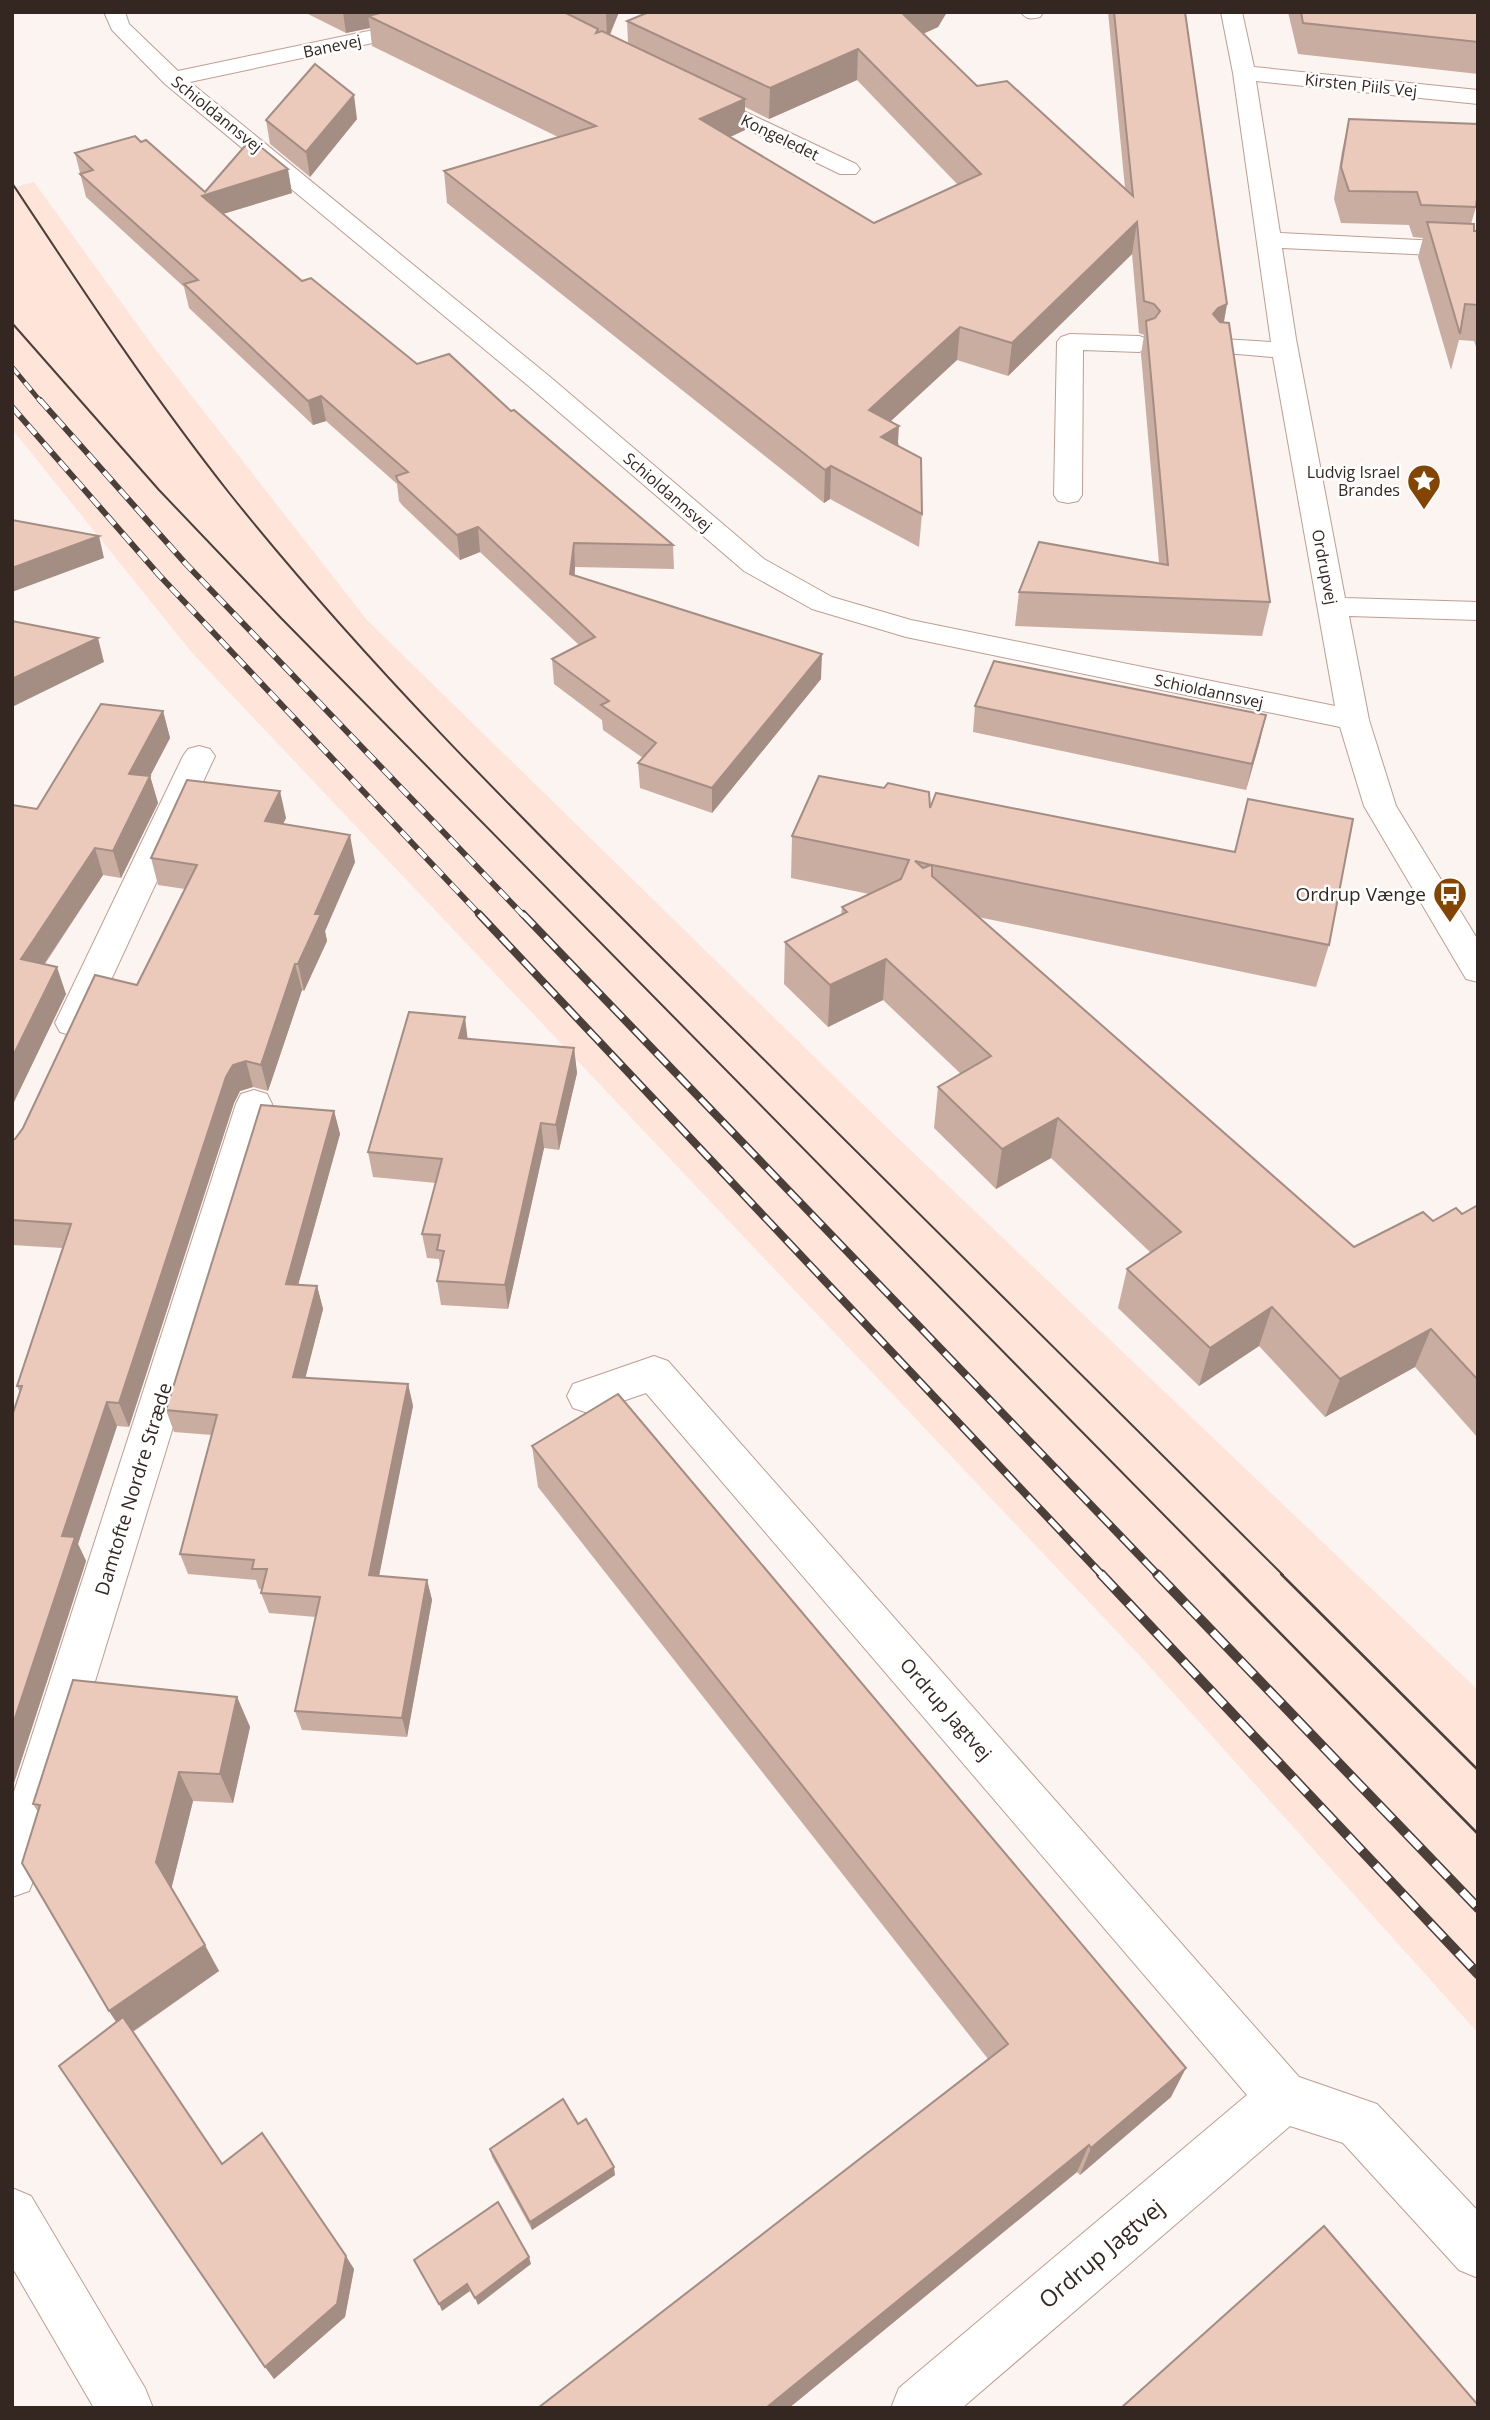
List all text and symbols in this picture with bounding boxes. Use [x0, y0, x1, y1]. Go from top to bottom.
street label: Banevej [301, 29, 363, 63]
street label: Kirsten Piils Vej [1304, 68, 1418, 102]
street label: Schioldannsvej [167, 71, 267, 157]
street label: Kongeledet [737, 109, 823, 166]
street label: Schioldannsvej [619, 447, 717, 537]
place label: Ludvig Israel Brandes [1307, 461, 1400, 501]
place icon: Ludvig Israel Brandes [1405, 462, 1443, 511]
street label: Ordrupvej [1307, 528, 1343, 606]
street label: Schioldannsvej [1152, 669, 1266, 713]
bus stop icon: Ordrup Vænge [1431, 875, 1469, 924]
place label: Ordrup Vænge [1296, 881, 1426, 907]
street label: Damtofte Nordre Stræde [88, 1380, 178, 1598]
street label: Ordrup Jagtvej [894, 1652, 998, 1766]
street label: Ordrup Jagtvej [1031, 2191, 1171, 2315]

